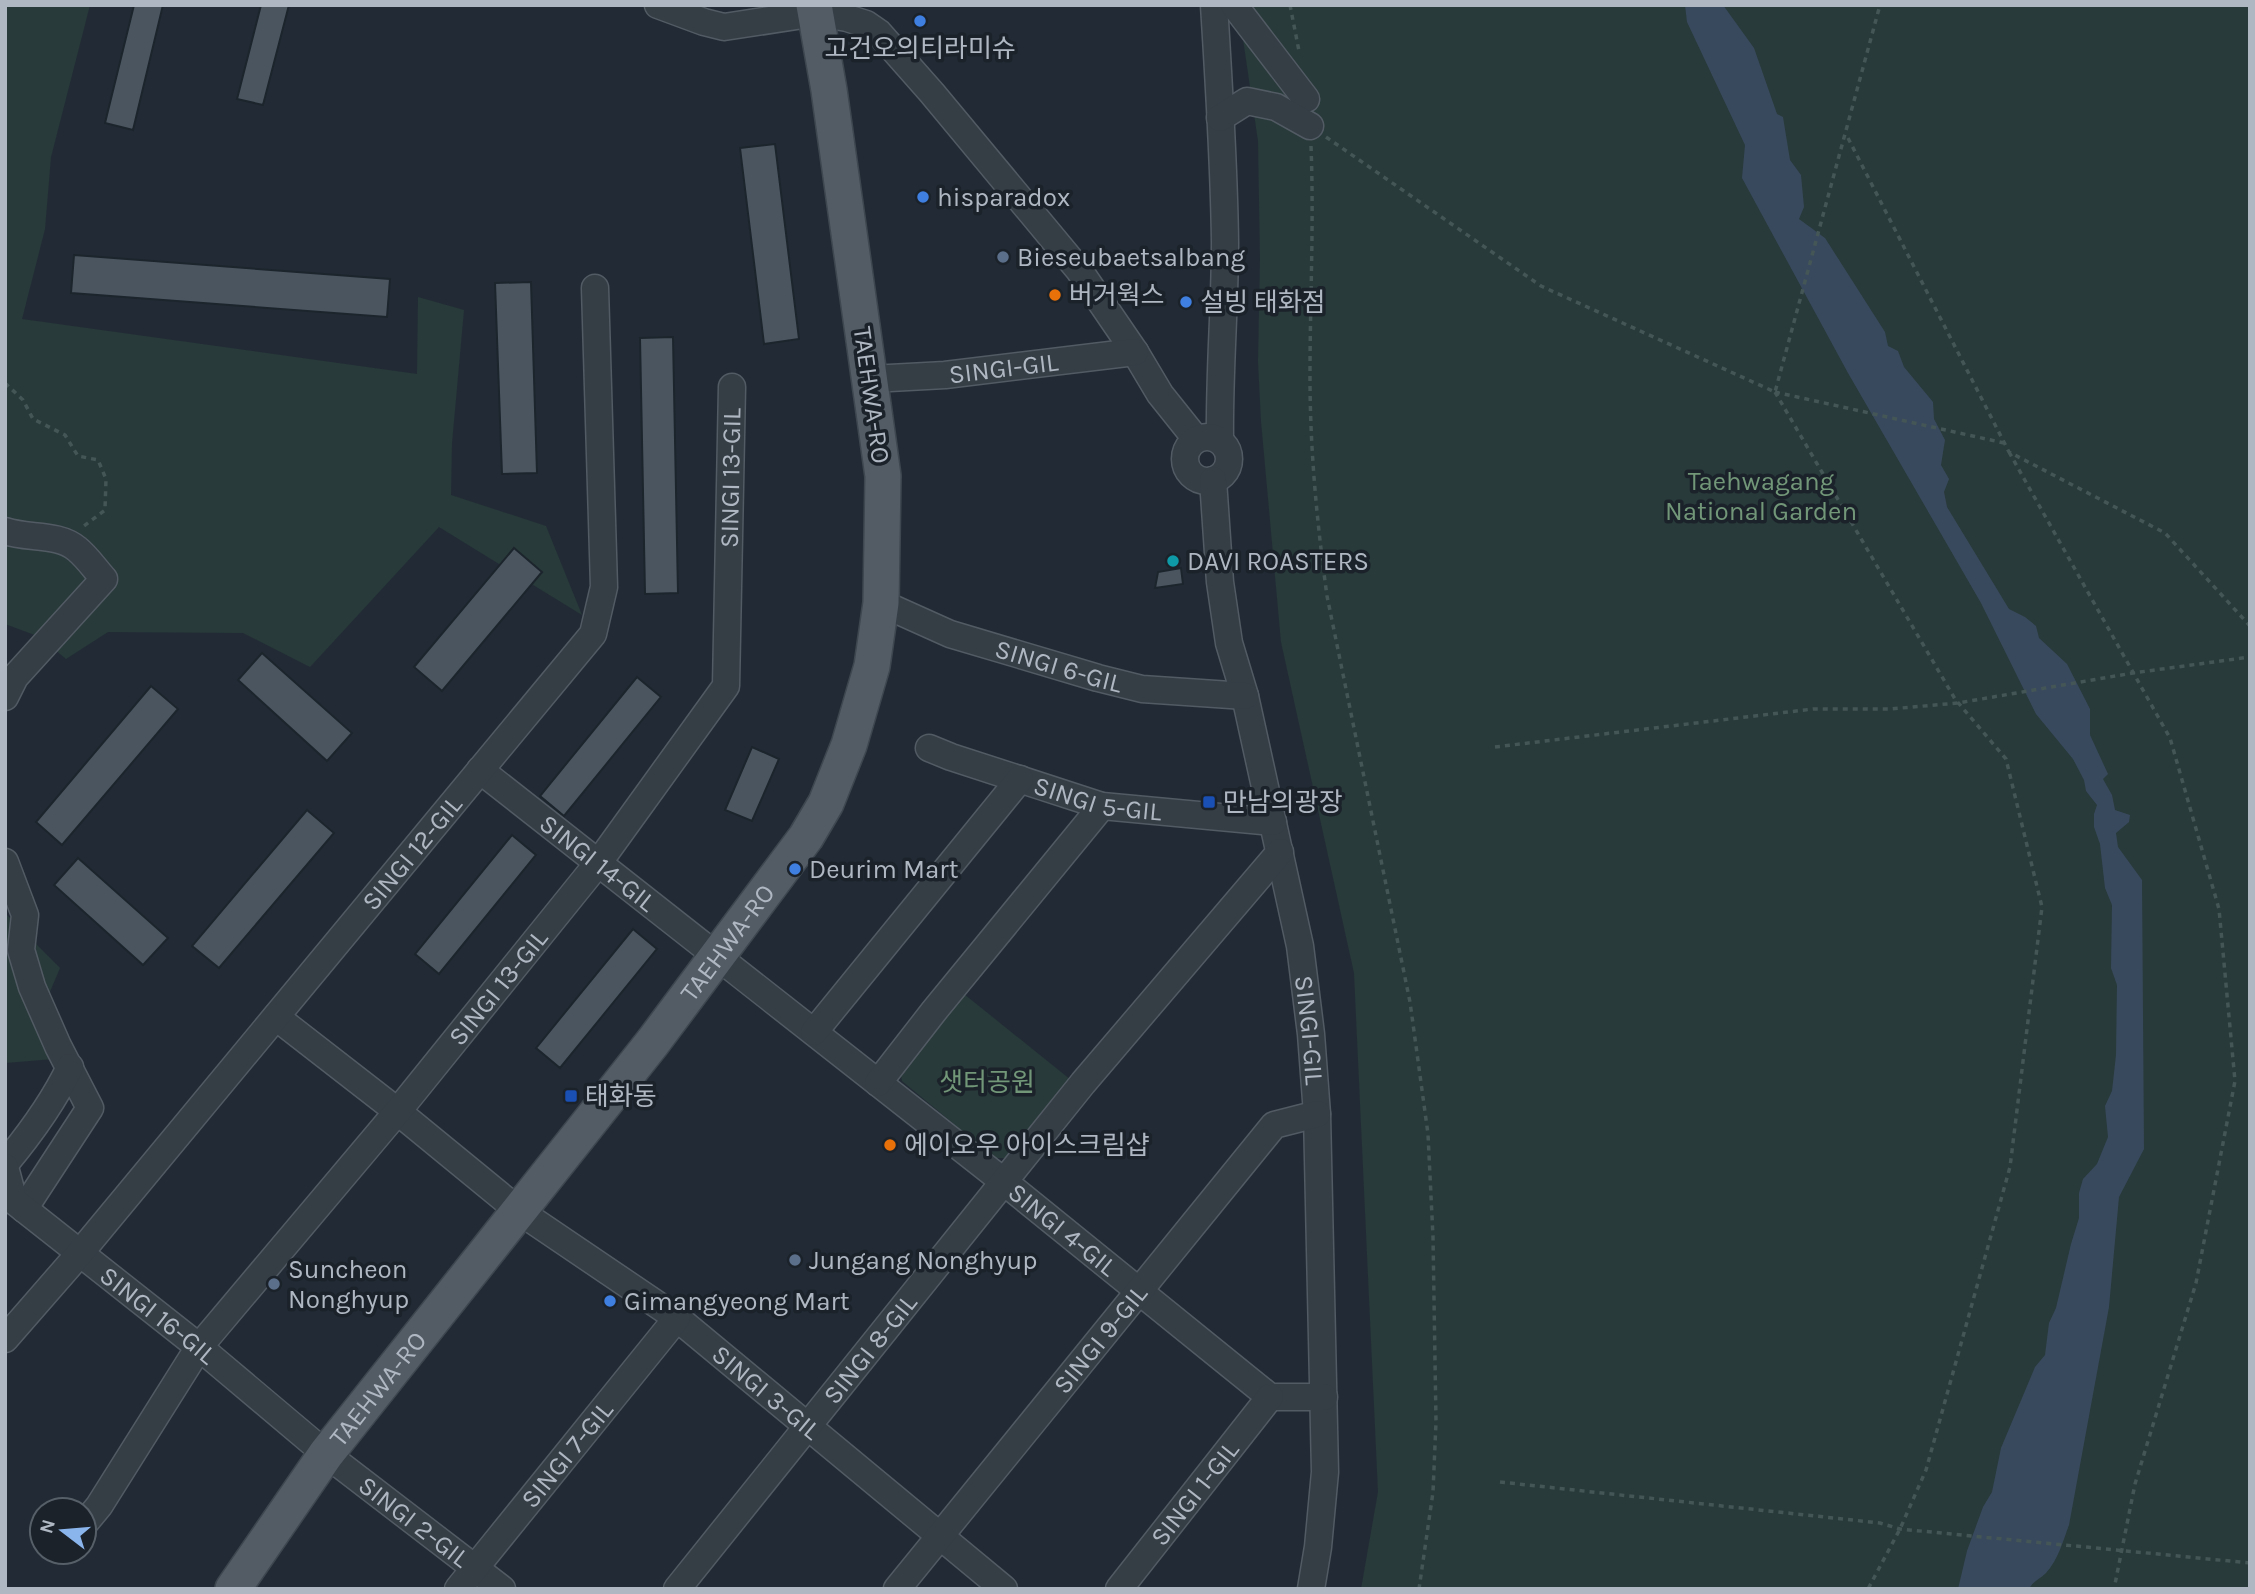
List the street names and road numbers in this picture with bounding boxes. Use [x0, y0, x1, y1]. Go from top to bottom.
street label: TAEHWA-RO [847, 325, 896, 466]
street label: SINGI-GIL [947, 346, 1060, 390]
street label: SINGI 13-GIL [714, 408, 748, 548]
street label: SINGI 6-GIL [991, 633, 1125, 699]
street label: SINGI 5-GIL [1030, 770, 1163, 828]
street label: SINGI 12-GIL [356, 789, 469, 917]
street label: SINGI 14-GIL [533, 808, 662, 918]
street label: TAEHWA-RO [674, 878, 781, 1007]
street label: SINGI 13-GIL [442, 923, 554, 1052]
street label: SINGI-GIL [1288, 974, 1330, 1086]
street label: SINGI 4-GIL [1002, 1177, 1123, 1283]
street label: SINGI 16-GIL [94, 1260, 222, 1371]
street label: SINGI 9-GIL [1047, 1279, 1154, 1400]
street label: SINGI 8-GIL [817, 1288, 924, 1410]
street label: TAEHWA-RO [323, 1326, 433, 1453]
street label: SINGI 3-GIL [706, 1339, 827, 1446]
street label: SINGI 7-GIL [515, 1395, 620, 1514]
street label: SINGI 1-GIL [1144, 1435, 1246, 1552]
street label: SINGI 2-GIL [352, 1470, 475, 1574]

